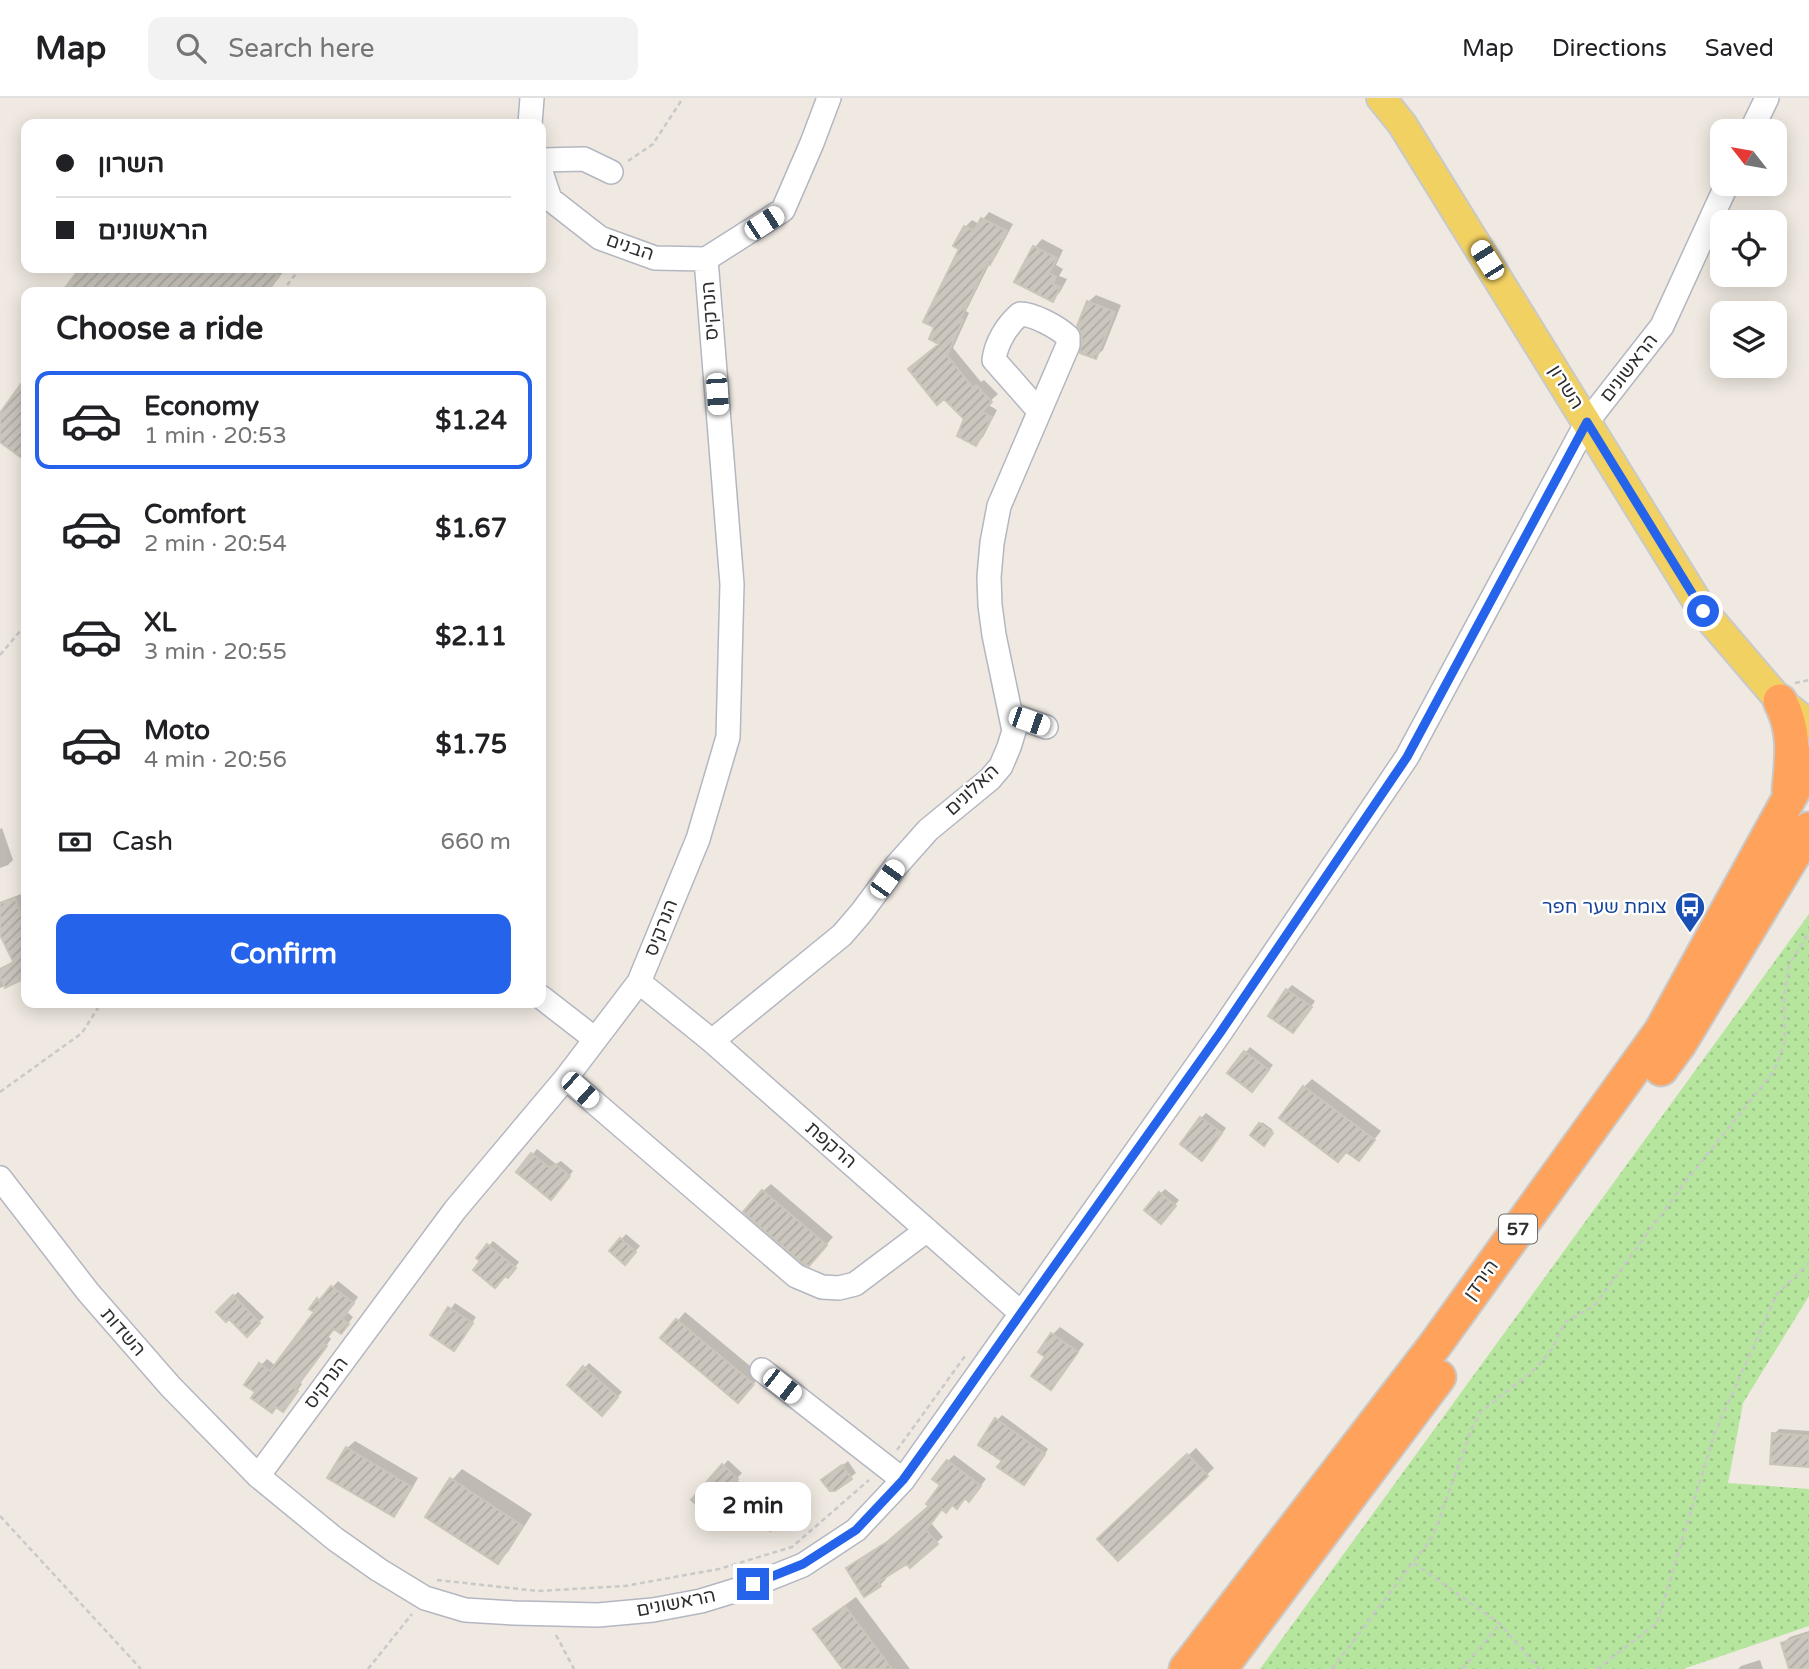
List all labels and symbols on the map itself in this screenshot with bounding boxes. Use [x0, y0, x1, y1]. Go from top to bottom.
north arrow [1710, 119, 1787, 196]
car [741, 203, 788, 243]
street label: הבנים [603, 229, 657, 265]
car [1467, 237, 1508, 283]
street label: הנרקיס [697, 281, 723, 341]
street label: הראשונים [1596, 330, 1662, 406]
street label: השרון [1544, 361, 1588, 413]
car [706, 372, 729, 416]
route start [1687, 595, 1719, 627]
car [1006, 704, 1053, 738]
street label: האלונים [941, 760, 1003, 820]
car [867, 856, 908, 902]
bus stop icon: צומת שער חפר [1673, 890, 1707, 934]
street label: הנרקיס [640, 896, 682, 960]
place label: צומת שער חפר [1542, 896, 1667, 918]
car [558, 1068, 603, 1112]
street label: הרקפת [801, 1117, 861, 1173]
road number: 57 [1499, 1214, 1537, 1244]
street label: הירדן [1459, 1256, 1503, 1304]
street label: השדות [96, 1303, 150, 1361]
street label: הנרקיס [299, 1353, 353, 1413]
car [759, 1365, 806, 1407]
callout: 2 min [695, 1482, 811, 1532]
route end [737, 1568, 769, 1600]
street label: הראשונים [634, 1585, 718, 1621]

